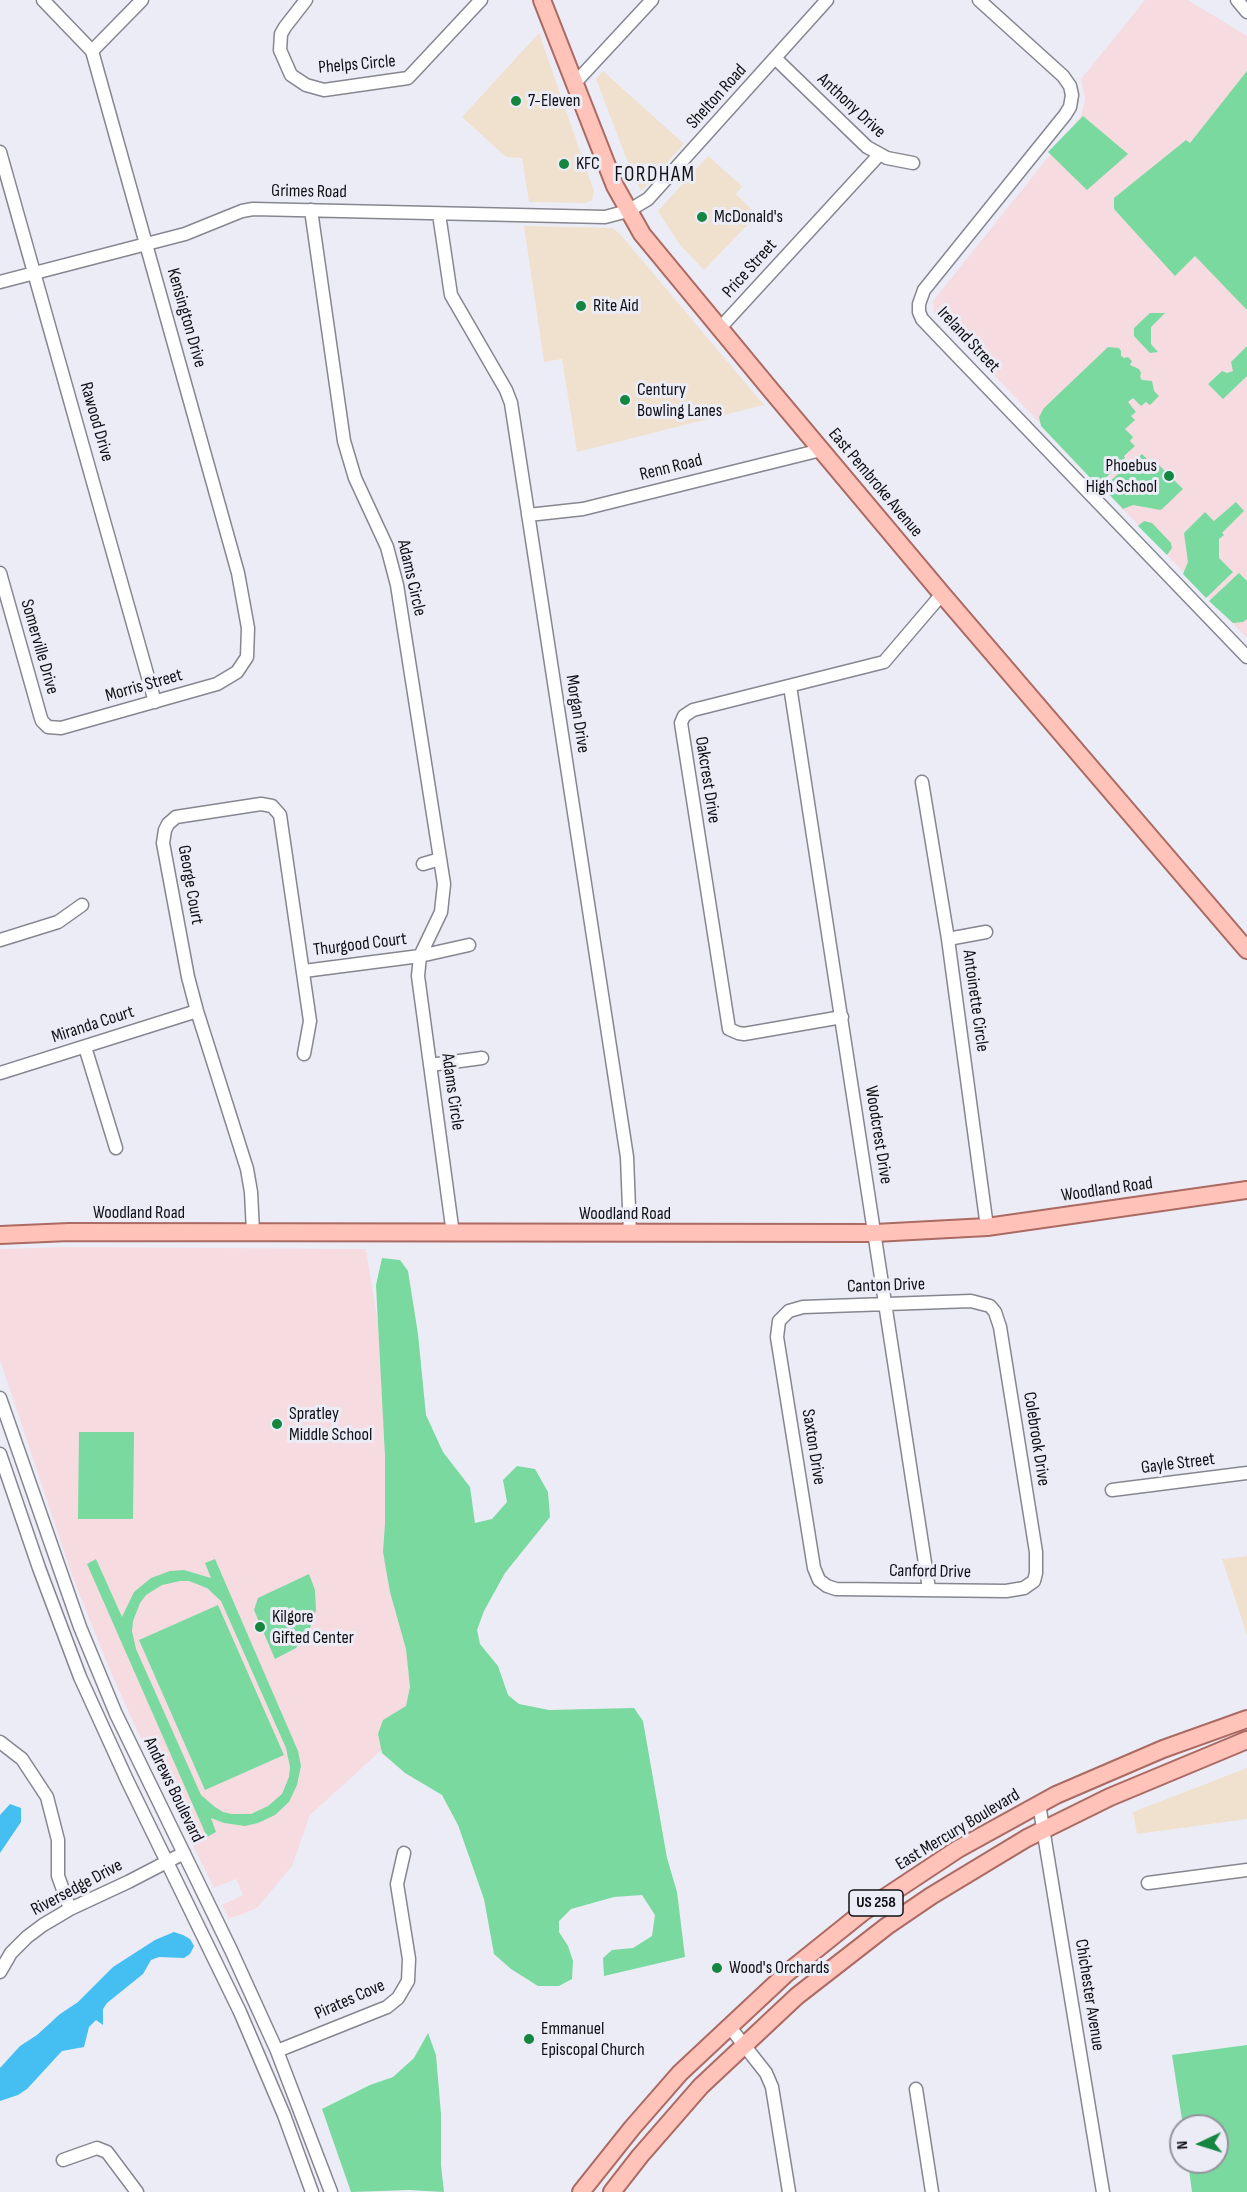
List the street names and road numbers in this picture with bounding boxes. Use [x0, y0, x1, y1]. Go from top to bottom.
street label: Phelps Circle [318, 51, 396, 79]
street label: Shelton Road [682, 60, 752, 134]
street label: Anthony Drive [812, 69, 890, 143]
street label: Grimes Road [271, 181, 347, 203]
street label: Price Street [718, 235, 782, 303]
street label: Kensington Drive [162, 266, 210, 370]
street label: Ireland Street [932, 303, 1004, 377]
street label: Rawood Drive [74, 380, 118, 464]
street label: East Pembroke Avenue [823, 424, 927, 542]
street label: Renn Road [638, 450, 704, 486]
street label: Adams Circle [392, 538, 430, 618]
street label: Somerville Drive [15, 597, 63, 697]
street label: Morris Street [103, 665, 185, 707]
street label: Morgan Drive [560, 673, 594, 755]
street label: Oakcrest Drive [689, 735, 725, 825]
street label: George Court [172, 844, 208, 926]
street label: Thurgood Court [312, 929, 408, 961]
street label: Antoinette Circle [957, 949, 993, 1053]
street label: Miranda Court [49, 1002, 137, 1048]
street label: Adams Circle [436, 1052, 468, 1132]
street label: Woodcrest Drive [860, 1084, 896, 1186]
street label: Woodland Road [1060, 1173, 1154, 1207]
street label: Woodland Road [93, 1202, 185, 1224]
street label: Woodland Road [579, 1203, 671, 1225]
street label: Canton Drive [847, 1274, 925, 1298]
street label: Colebrook Drive [1018, 1390, 1054, 1488]
street label: Saxton Drive [796, 1408, 830, 1486]
street label: Gayle Street [1140, 1449, 1216, 1479]
street label: Canford Drive [889, 1560, 971, 1584]
street label: Andrews Boulevard [138, 1734, 208, 1846]
street label: East Mercury Boulevard [892, 1784, 1024, 1876]
street label: Riversedge Drive [28, 1855, 126, 1921]
road number: US 258 [849, 1890, 903, 1916]
street label: Chichester Avenue [1069, 1938, 1109, 2052]
street label: Pirates Cove [312, 1975, 388, 2025]

